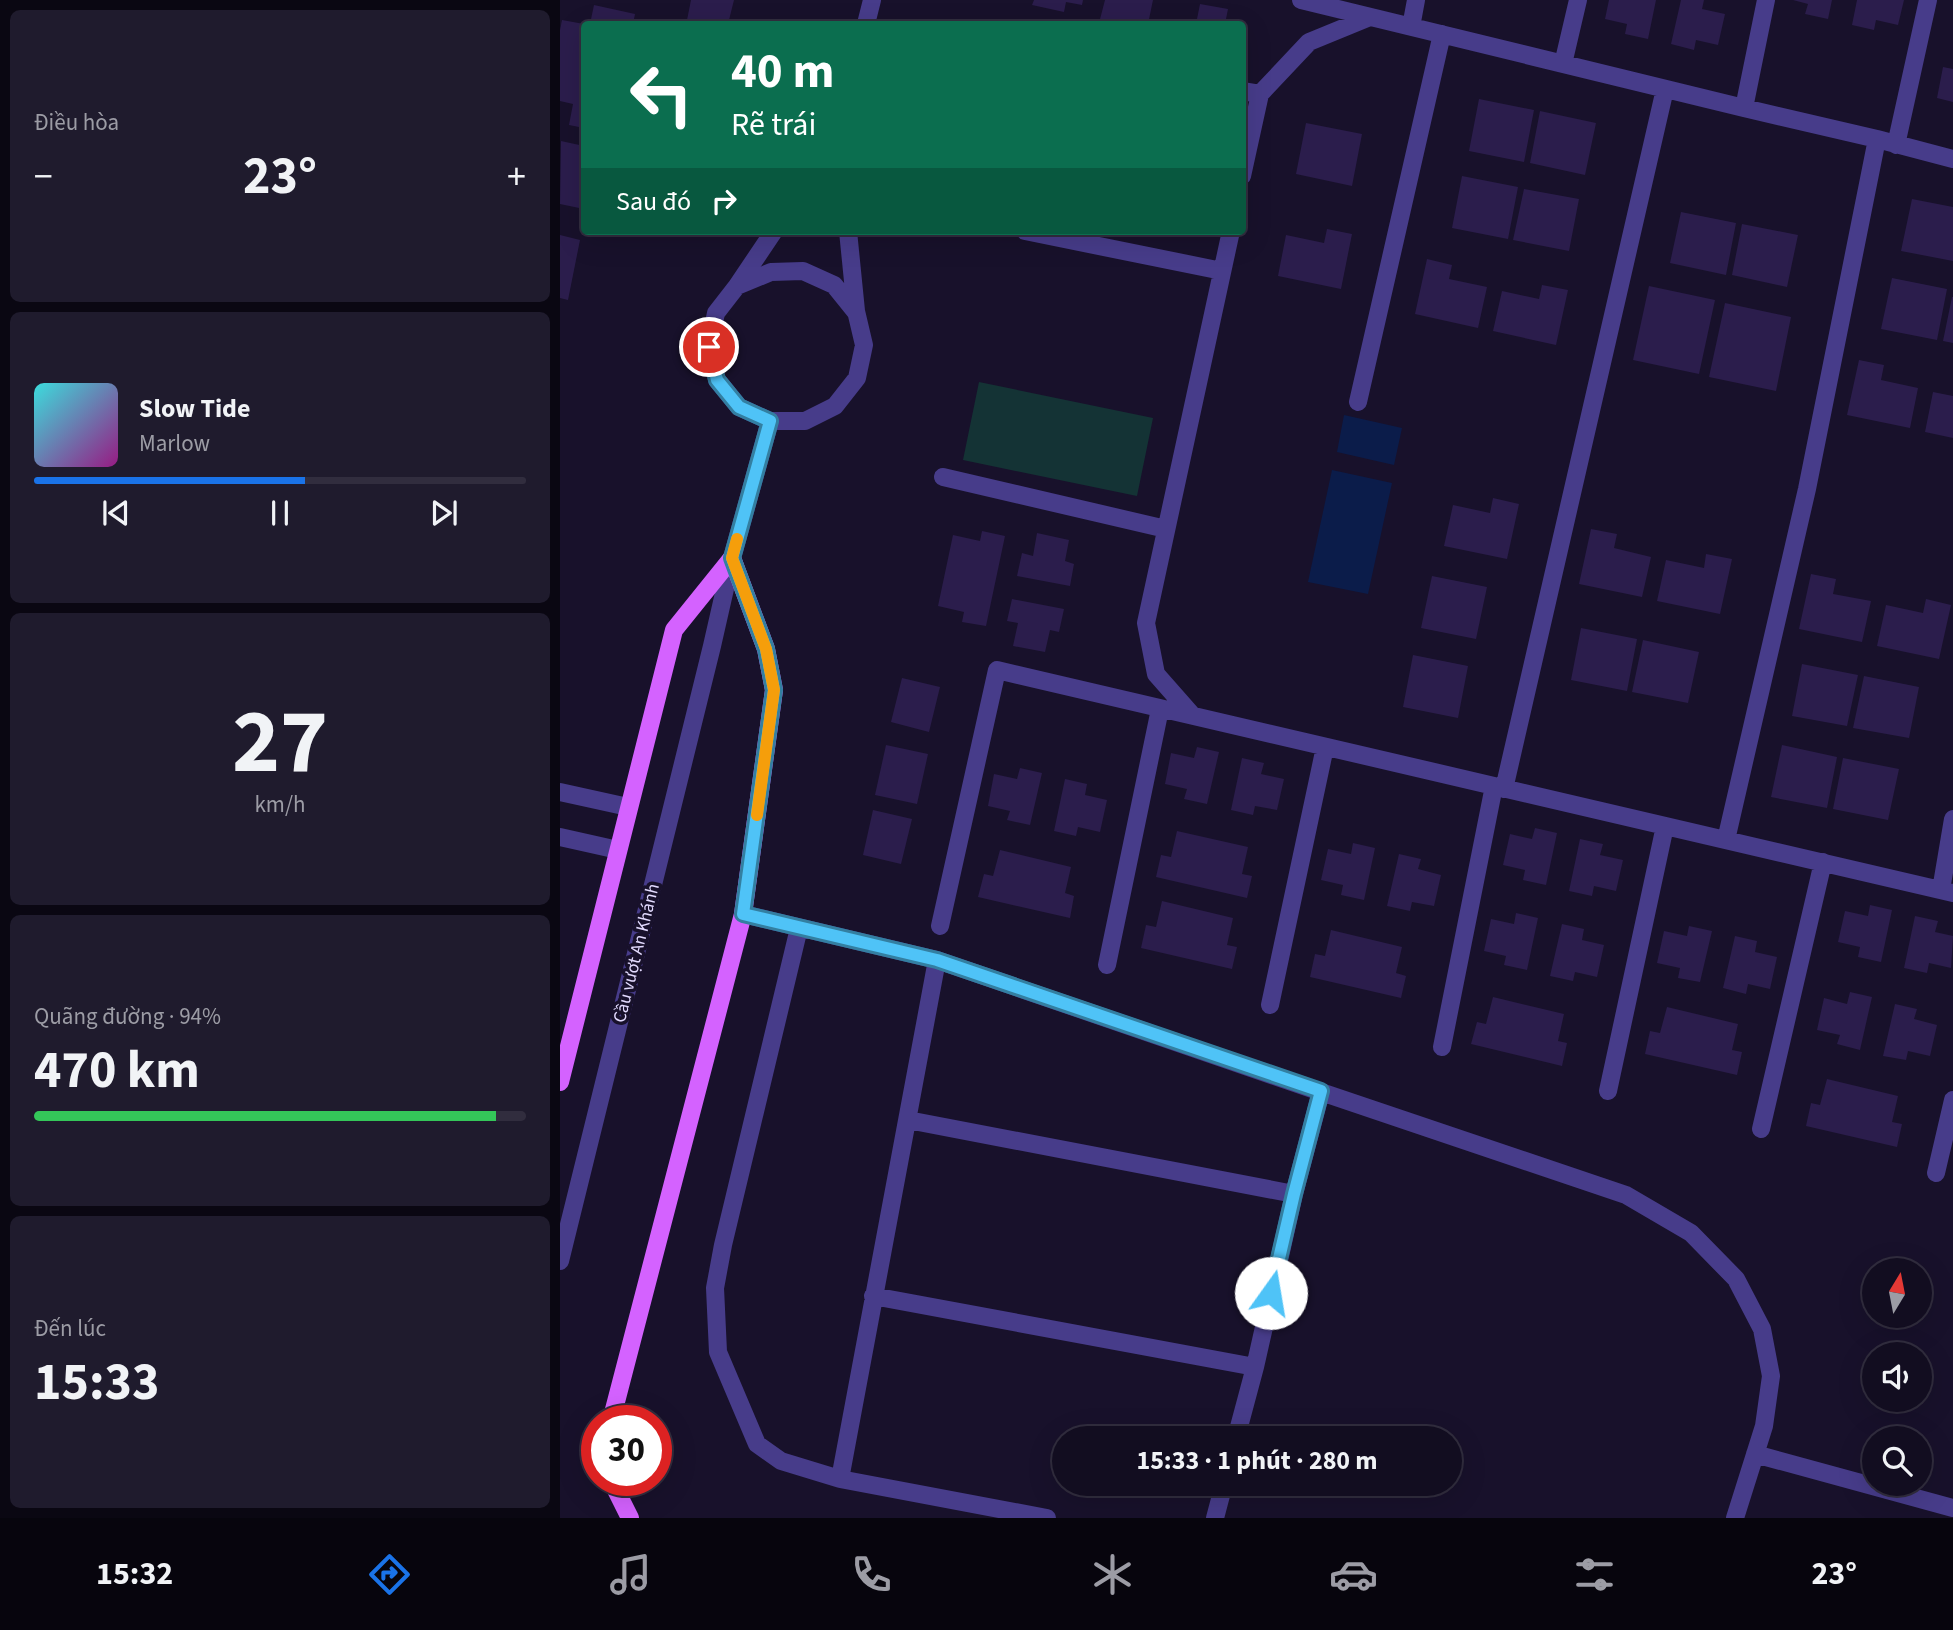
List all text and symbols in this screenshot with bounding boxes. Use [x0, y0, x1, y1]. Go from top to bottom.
text: 40 m [731, 37, 835, 107]
icon: left [616, 49, 707, 140]
text: Rẽ trái [731, 102, 816, 148]
text: Điều hòa [34, 106, 119, 139]
text: 23° [243, 140, 317, 214]
text: − [34, 150, 53, 204]
text: + [507, 150, 526, 204]
icon: right [705, 182, 743, 220]
text: Sau đó [616, 183, 691, 220]
pin [679, 317, 739, 377]
icon: arrive [690, 328, 728, 366]
text: Slow Tide [139, 390, 250, 427]
text: Marlow [139, 427, 210, 460]
icon: previous [97, 494, 135, 532]
icon: pause [261, 494, 299, 532]
icon: next [425, 494, 463, 532]
text: 27 [232, 678, 328, 807]
text: km/h [254, 788, 306, 821]
street label: Cầu vượt An Khánh [607, 881, 666, 1025]
text: Quãng đường · 94% [34, 1000, 221, 1033]
text: 470 km [34, 1034, 200, 1108]
position arrow [1234, 1256, 1308, 1330]
north arrow [1862, 1258, 1932, 1328]
map controls [1862, 1258, 1932, 1496]
text: Đến lúc [34, 1312, 106, 1345]
button: sound [1862, 1342, 1932, 1412]
text: 15:33 [34, 1346, 159, 1420]
speed limit sign: 30 [581, 1405, 672, 1496]
button: search [1862, 1426, 1932, 1496]
text: 15:33 · 1 phút · 280 m [1136, 1442, 1378, 1479]
icon: directions [365, 1550, 414, 1599]
icon: music [606, 1550, 655, 1599]
icon: phone [847, 1550, 896, 1599]
icon: climate [1088, 1550, 1137, 1599]
icon: car [1329, 1550, 1378, 1599]
icon: filters [1570, 1550, 1619, 1599]
text: 15:32 [96, 1551, 173, 1597]
text: 23° [1811, 1551, 1857, 1597]

